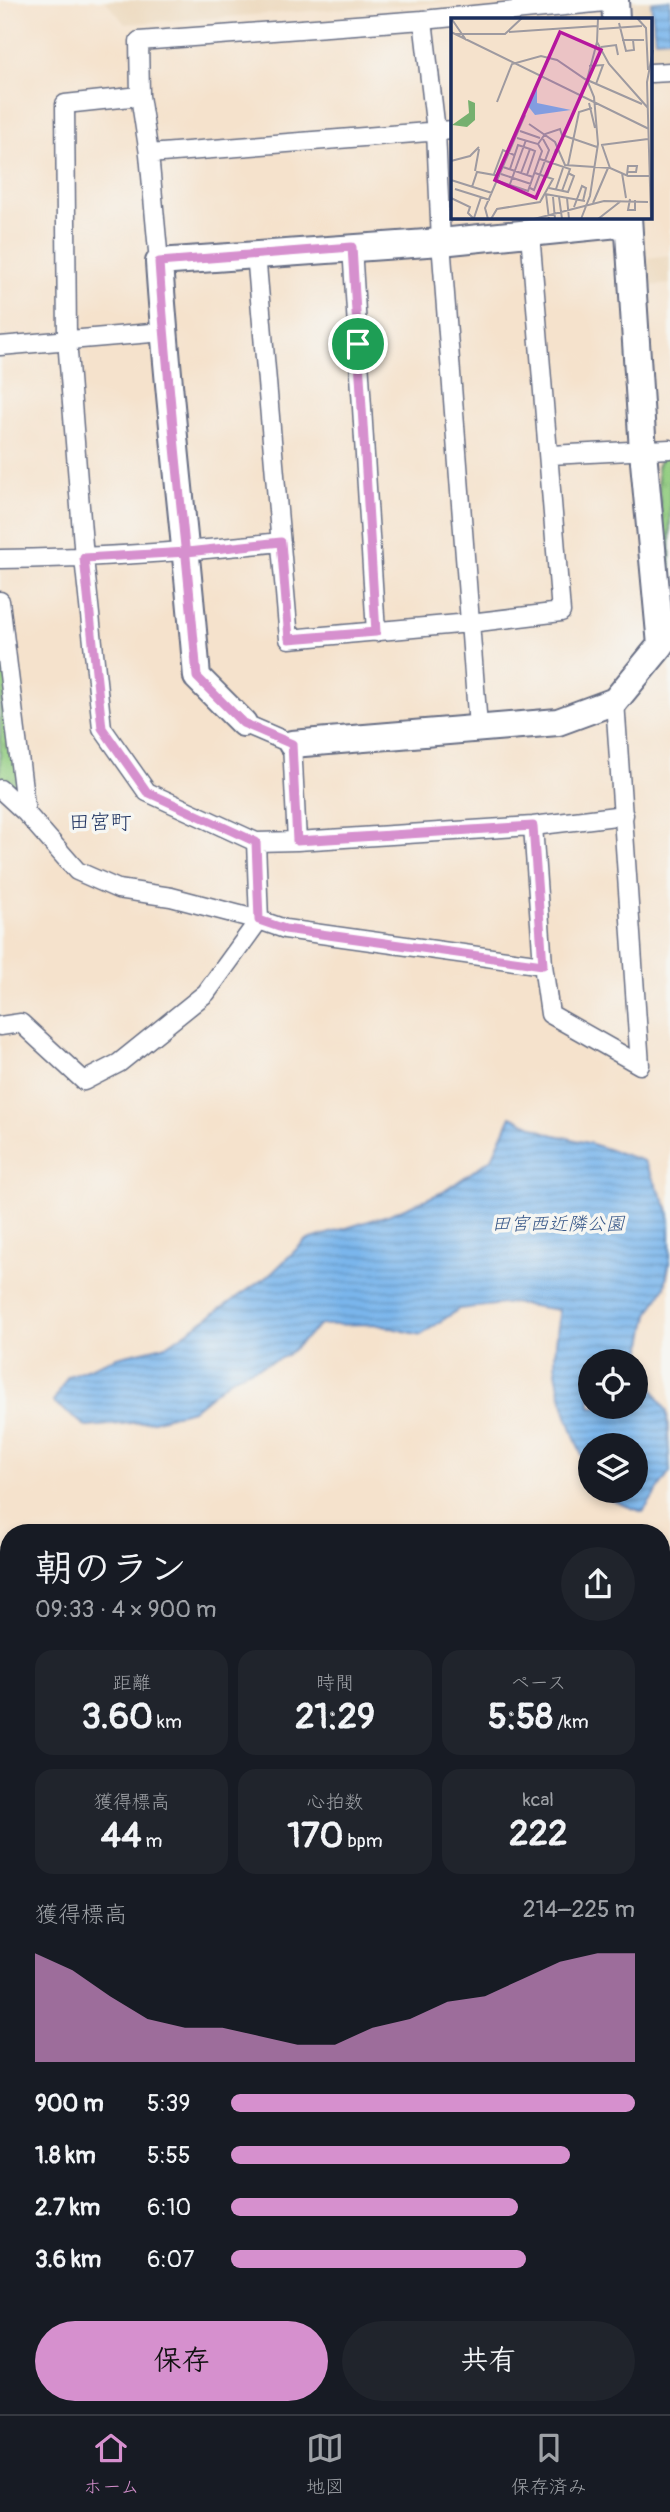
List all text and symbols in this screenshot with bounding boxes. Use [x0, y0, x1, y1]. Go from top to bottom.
inset map [451, 18, 652, 219]
pin [328, 314, 388, 374]
icon: arrive [339, 325, 377, 363]
district label: 田宮町 [69, 809, 132, 836]
water label: 田宮西近隣公園 [491, 1212, 625, 1236]
map controls [578, 1349, 648, 1503]
button: locate [578, 1349, 648, 1419]
button: layers [578, 1433, 648, 1503]
text: 朝のラン [35, 1545, 187, 1593]
button: share [561, 1547, 635, 1621]
text: 09:33 · 4 × 900 m [35, 1595, 216, 1624]
text: 距離 [113, 1671, 151, 1695]
text: 時間 [316, 1671, 354, 1695]
text: ペース [510, 1671, 566, 1695]
text: 3.60 [81, 1695, 153, 1739]
text: 21:29 [295, 1695, 375, 1739]
text: 5:58 [488, 1695, 553, 1739]
text: km [153, 1710, 182, 1734]
text: /km [553, 1710, 589, 1734]
text: kcal [523, 1788, 554, 1812]
text: 獲得標高 [94, 1790, 170, 1814]
text: 心拍数 [306, 1790, 364, 1814]
text: 222 [509, 1812, 568, 1856]
text: 44 [101, 1814, 141, 1858]
text: 170 [287, 1814, 343, 1858]
text: m [141, 1829, 162, 1853]
text: bpm [343, 1829, 383, 1853]
text: 214–225 m [523, 1895, 635, 1924]
text: 獲得標高 [35, 1900, 127, 1929]
text: 900 m [35, 2089, 104, 2118]
text: 5:39 [147, 2089, 190, 2118]
text: 1.8 km [35, 2141, 96, 2170]
text: 5:55 [147, 2141, 191, 2170]
text: 2.7 km [35, 2193, 100, 2222]
text: 6:10 [147, 2193, 191, 2222]
text: 3.6 km [35, 2245, 101, 2274]
text: 6:07 [147, 2245, 194, 2274]
button: 保存 [35, 2321, 328, 2401]
button: 共有 [342, 2321, 635, 2401]
tab: ホーム [83, 2429, 140, 2499]
tab: 地図 [306, 2429, 344, 2499]
tab: 保存済み [511, 2429, 587, 2499]

